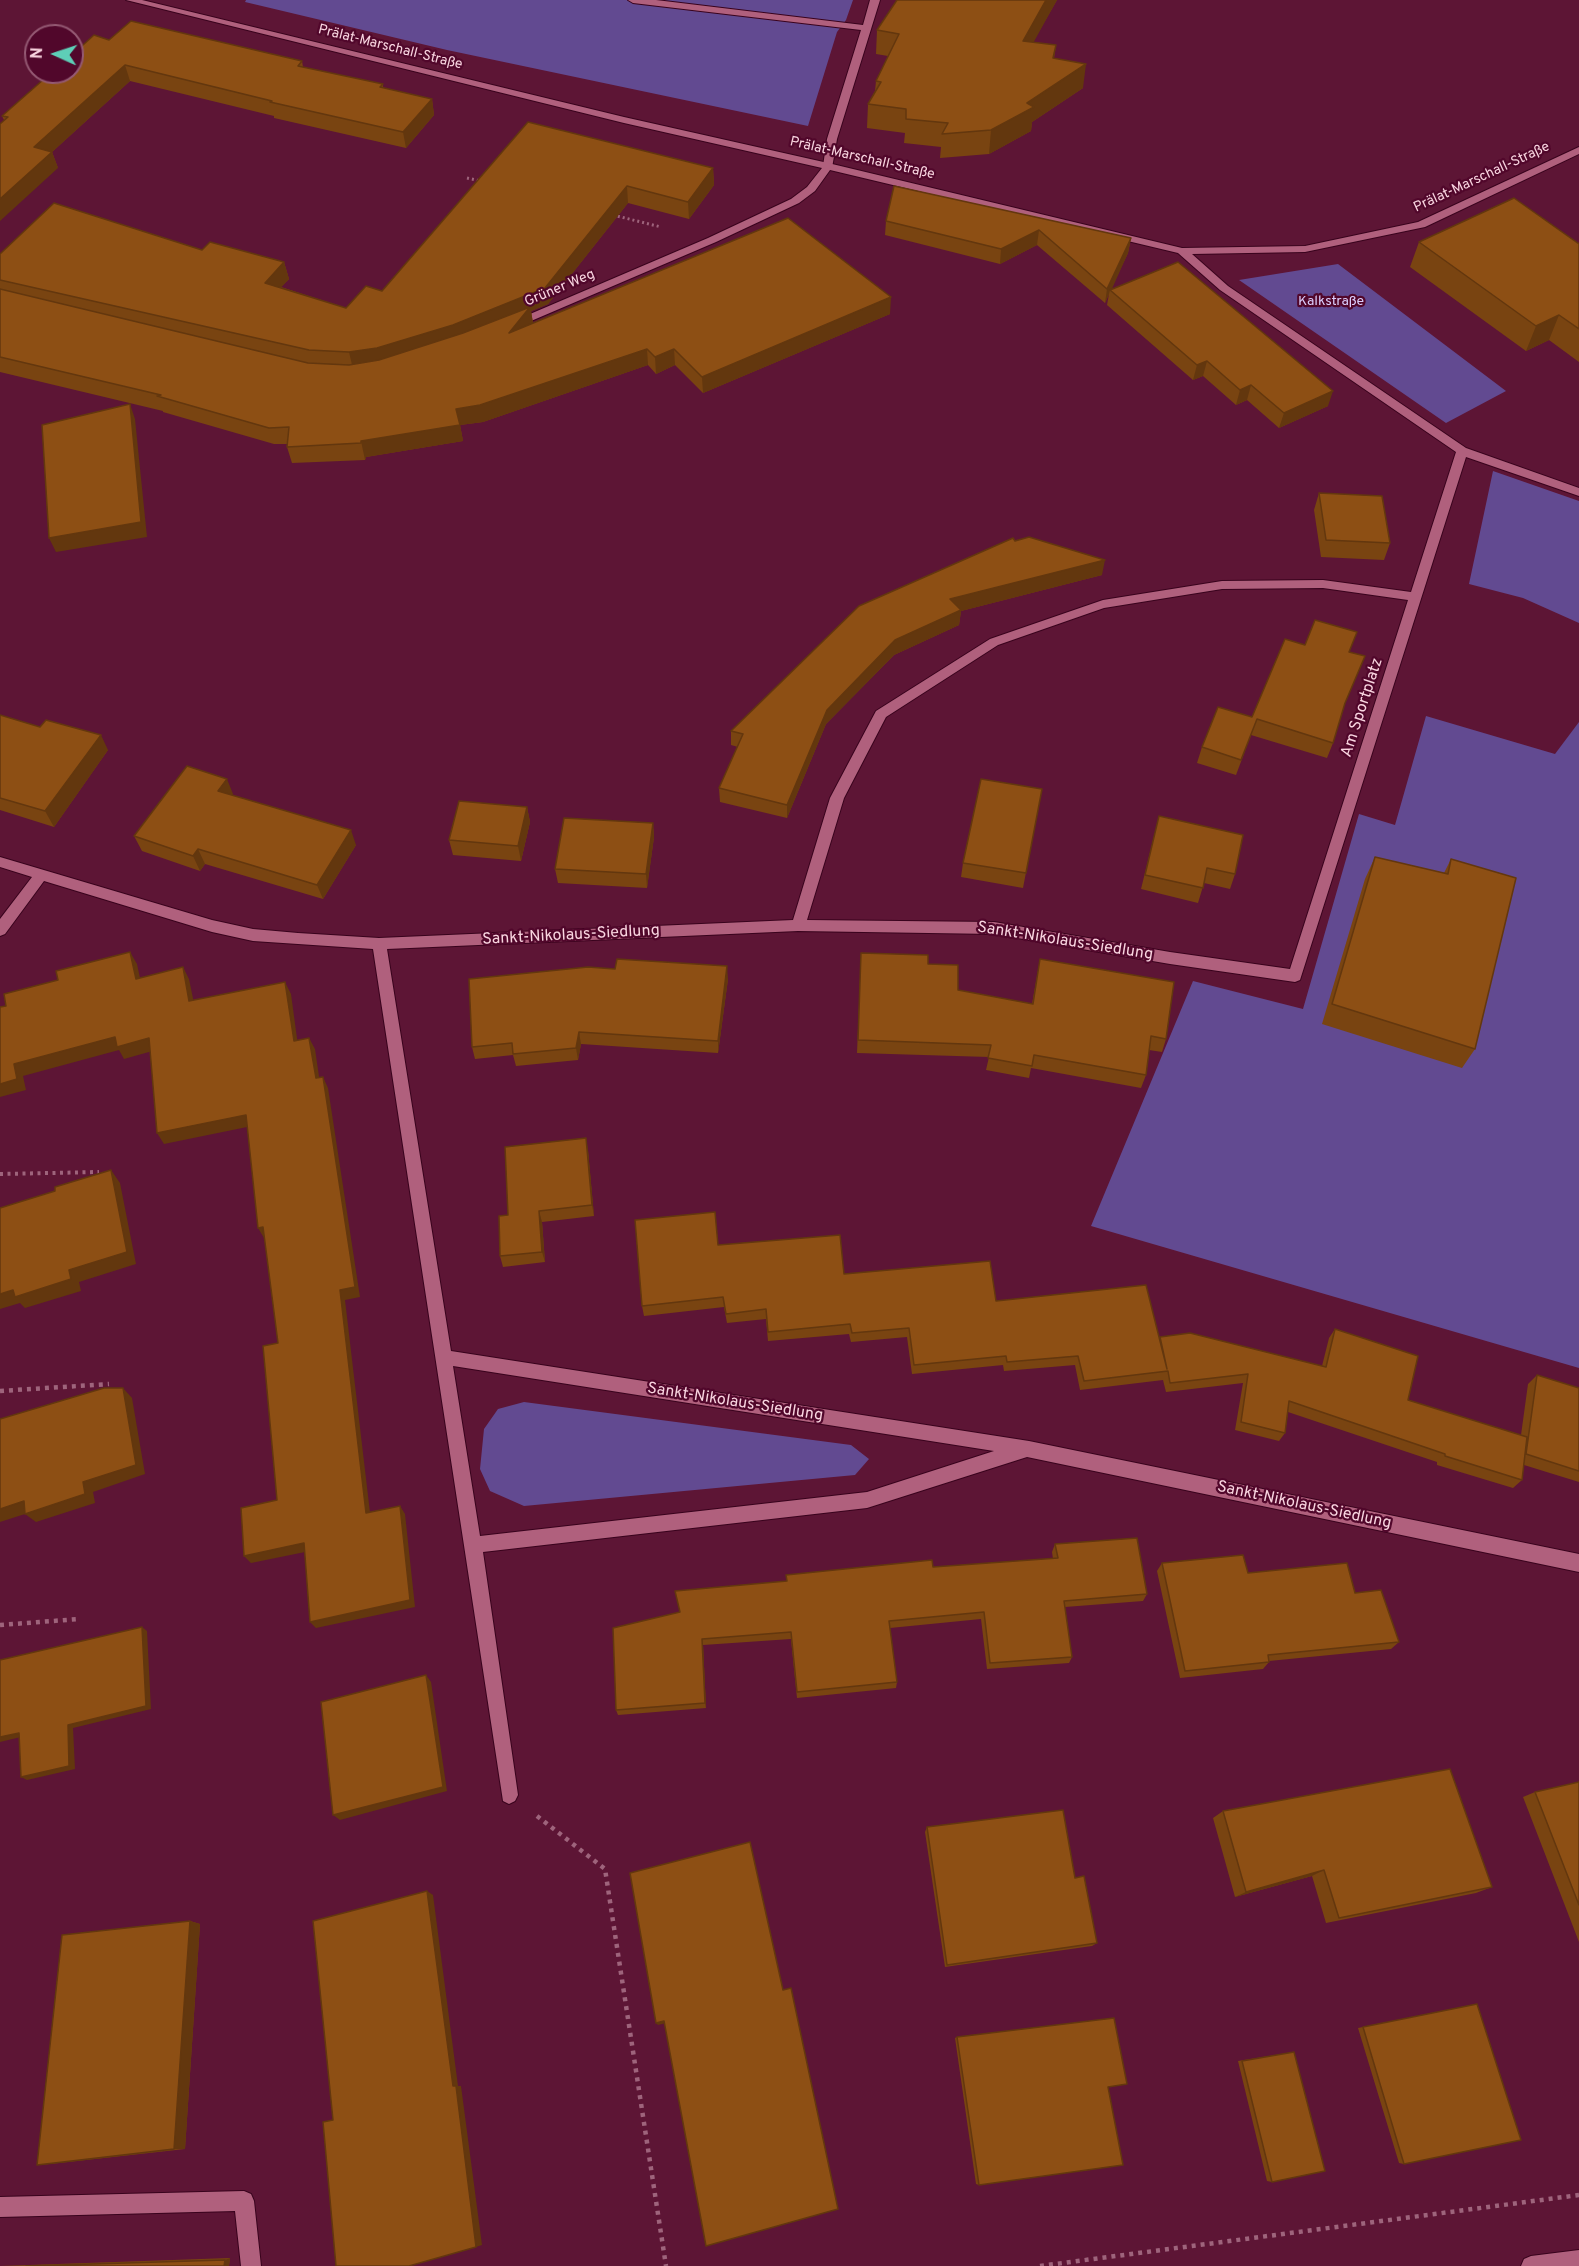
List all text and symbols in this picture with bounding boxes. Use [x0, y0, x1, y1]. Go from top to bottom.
street label: Prälat-Marschall-Straße [316, 22, 464, 74]
north arrow [24, 24, 84, 84]
text: N [28, 47, 48, 59]
street label: Prälat-Marschall-Straße [788, 134, 936, 184]
street label: Prälat-Marschall-Straße [1411, 139, 1553, 217]
street label: Grüner Weg [522, 267, 598, 311]
park label: Kalkstraße [1298, 294, 1364, 310]
street label: Am Sportplatz [1338, 656, 1388, 760]
street label: Sankt-Nikolaus-Siedlung [976, 919, 1154, 965]
street label: Sankt-Nikolaus-Siedlung [482, 922, 660, 950]
street label: Sankt-Nikolaus-Siedlung [646, 1380, 824, 1426]
street label: Sankt-Nikolaus-Siedlung [1215, 1478, 1393, 1534]

